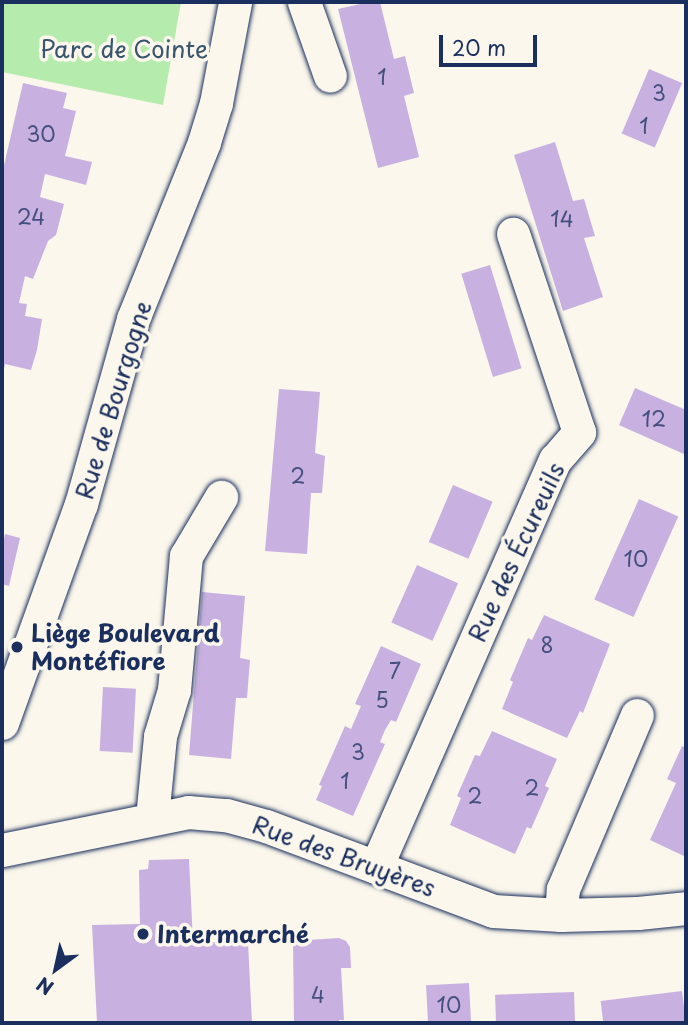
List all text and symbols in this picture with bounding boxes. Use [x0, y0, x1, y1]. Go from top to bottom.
scale bar [443, 21, 541, 65]
text: 20 m [452, 31, 506, 63]
park label: Parc de Cointe [39, 35, 209, 63]
house number: 1 [377, 63, 387, 89]
house number: 3 [652, 79, 666, 105]
house number: 1 [639, 112, 649, 138]
house number: 30 [26, 120, 56, 146]
house number: 24 [17, 203, 45, 229]
house number: 14 [550, 205, 574, 231]
street label: Rue de Bourgogne [68, 295, 158, 505]
house number: 12 [642, 405, 666, 431]
street label: Rue des Écureuils [461, 456, 571, 648]
house number: 2 [291, 462, 305, 488]
house number: 10 [624, 545, 648, 571]
place label: Liège Boulevard Montéfiore [31, 619, 223, 675]
house number: 8 [540, 631, 554, 657]
marker: Liège Boulevard Montéfiore [9, 639, 25, 655]
house number: 7 [389, 657, 401, 683]
house number: 5 [375, 686, 389, 712]
house number: 3 [351, 738, 365, 764]
house number: 1 [340, 767, 350, 793]
house number: 2 [525, 774, 539, 800]
house number: 2 [468, 782, 482, 808]
street label: Rue des Bruyères [246, 808, 442, 904]
place label: Intermarché [157, 920, 309, 948]
marker: Intermarché [135, 926, 151, 942]
north arrow [21, 934, 91, 1004]
text: N [31, 971, 59, 1002]
house number: 4 [311, 981, 325, 1007]
house number: 10 [437, 991, 461, 1017]

